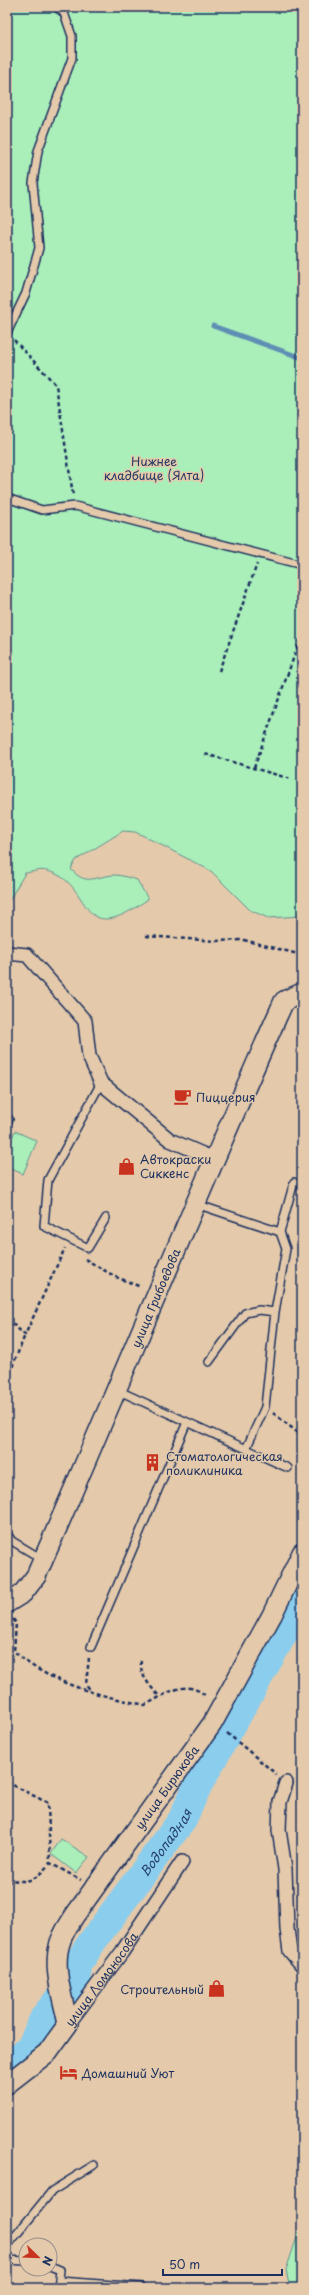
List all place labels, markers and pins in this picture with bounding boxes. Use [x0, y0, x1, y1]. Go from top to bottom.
cafe icon: Пиццерия [173, 1087, 193, 1107]
place label: Пиццерия [196, 1088, 255, 1106]
place label: Автокраски Сиккенс [140, 1150, 211, 1182]
shop icon: Автокраски Сиккенс [117, 1156, 137, 1176]
place label: Стоматологическая поликлиника [166, 1447, 283, 1479]
building icon: Стоматологическая поликлиника [143, 1453, 163, 1473]
shop icon: Строительный [207, 1979, 227, 1999]
place label: Строительный [120, 1980, 204, 1998]
hotel icon: Домашний Уют [59, 2063, 79, 2083]
place label: Домашний Уют [81, 2064, 174, 2082]

